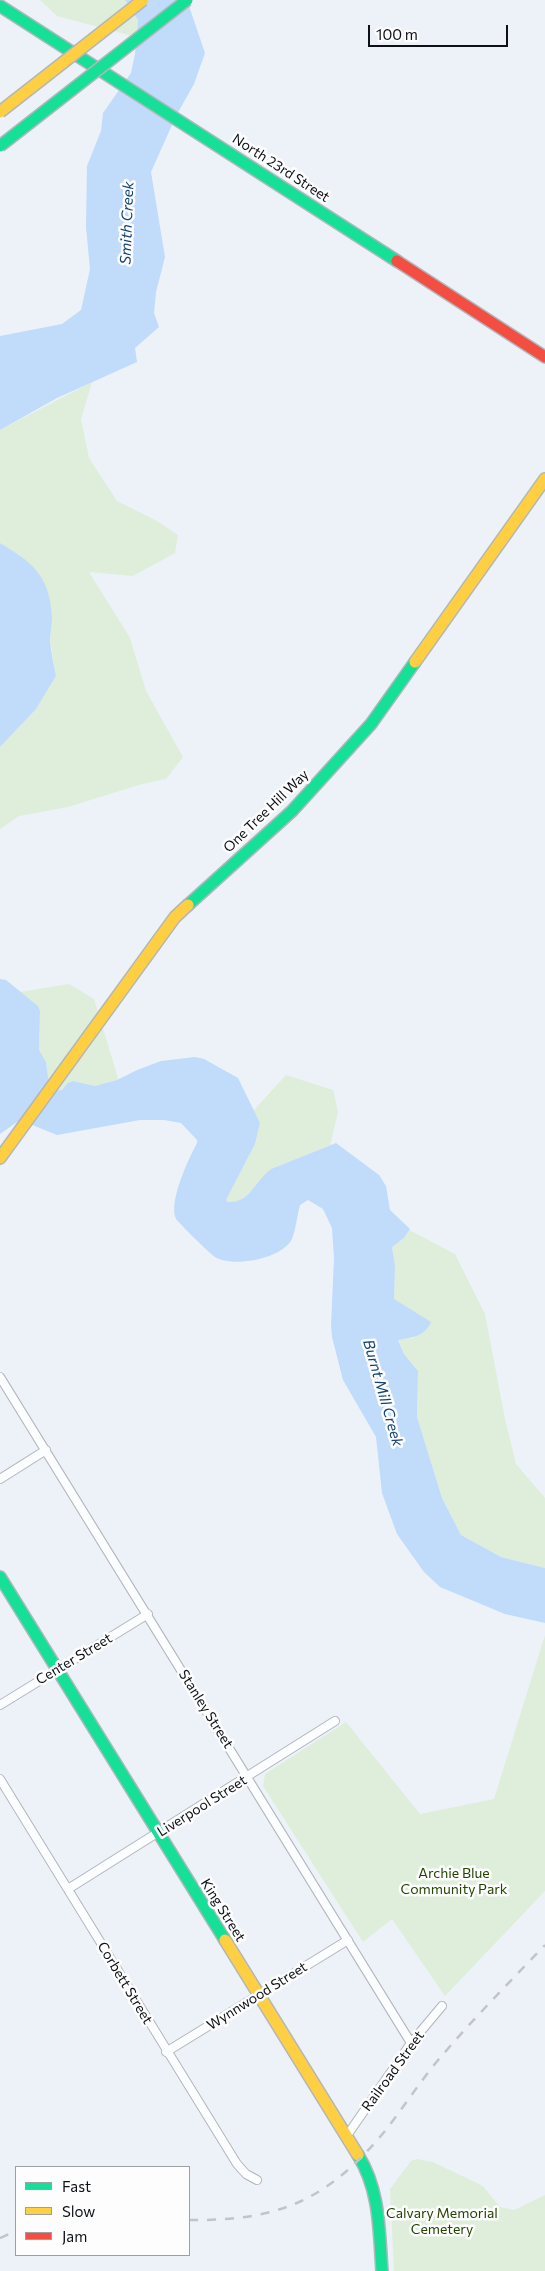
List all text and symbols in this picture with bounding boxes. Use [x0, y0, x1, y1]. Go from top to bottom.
scale bar [370, 15, 510, 47]
text: 100 m [376, 25, 418, 43]
street label: North 23rd Street [229, 130, 333, 206]
water label: Smith Creek [117, 181, 137, 265]
street label: One Tree Hill Way [220, 766, 312, 856]
water label: Burnt Mill Creek [359, 1337, 407, 1449]
street label: Center Street [33, 1630, 115, 1688]
street label: Stanley Street [175, 1667, 237, 1751]
street label: Liverpool Street [154, 1772, 250, 1840]
park label: Archie Blue Community Park [401, 1865, 507, 1898]
street label: King Street [197, 1876, 249, 1944]
street label: Corbett Street [94, 1939, 156, 2027]
street label: Wynnwood Street [204, 1958, 310, 2034]
street label: Railroad Street [358, 2028, 428, 2114]
legend [15, 2166, 190, 2256]
text: Fast [62, 2177, 91, 2195]
text: Slow [62, 2202, 95, 2220]
park label: Calvary Memorial Cemetery [386, 2205, 498, 2238]
text: Jam [62, 2227, 87, 2245]

